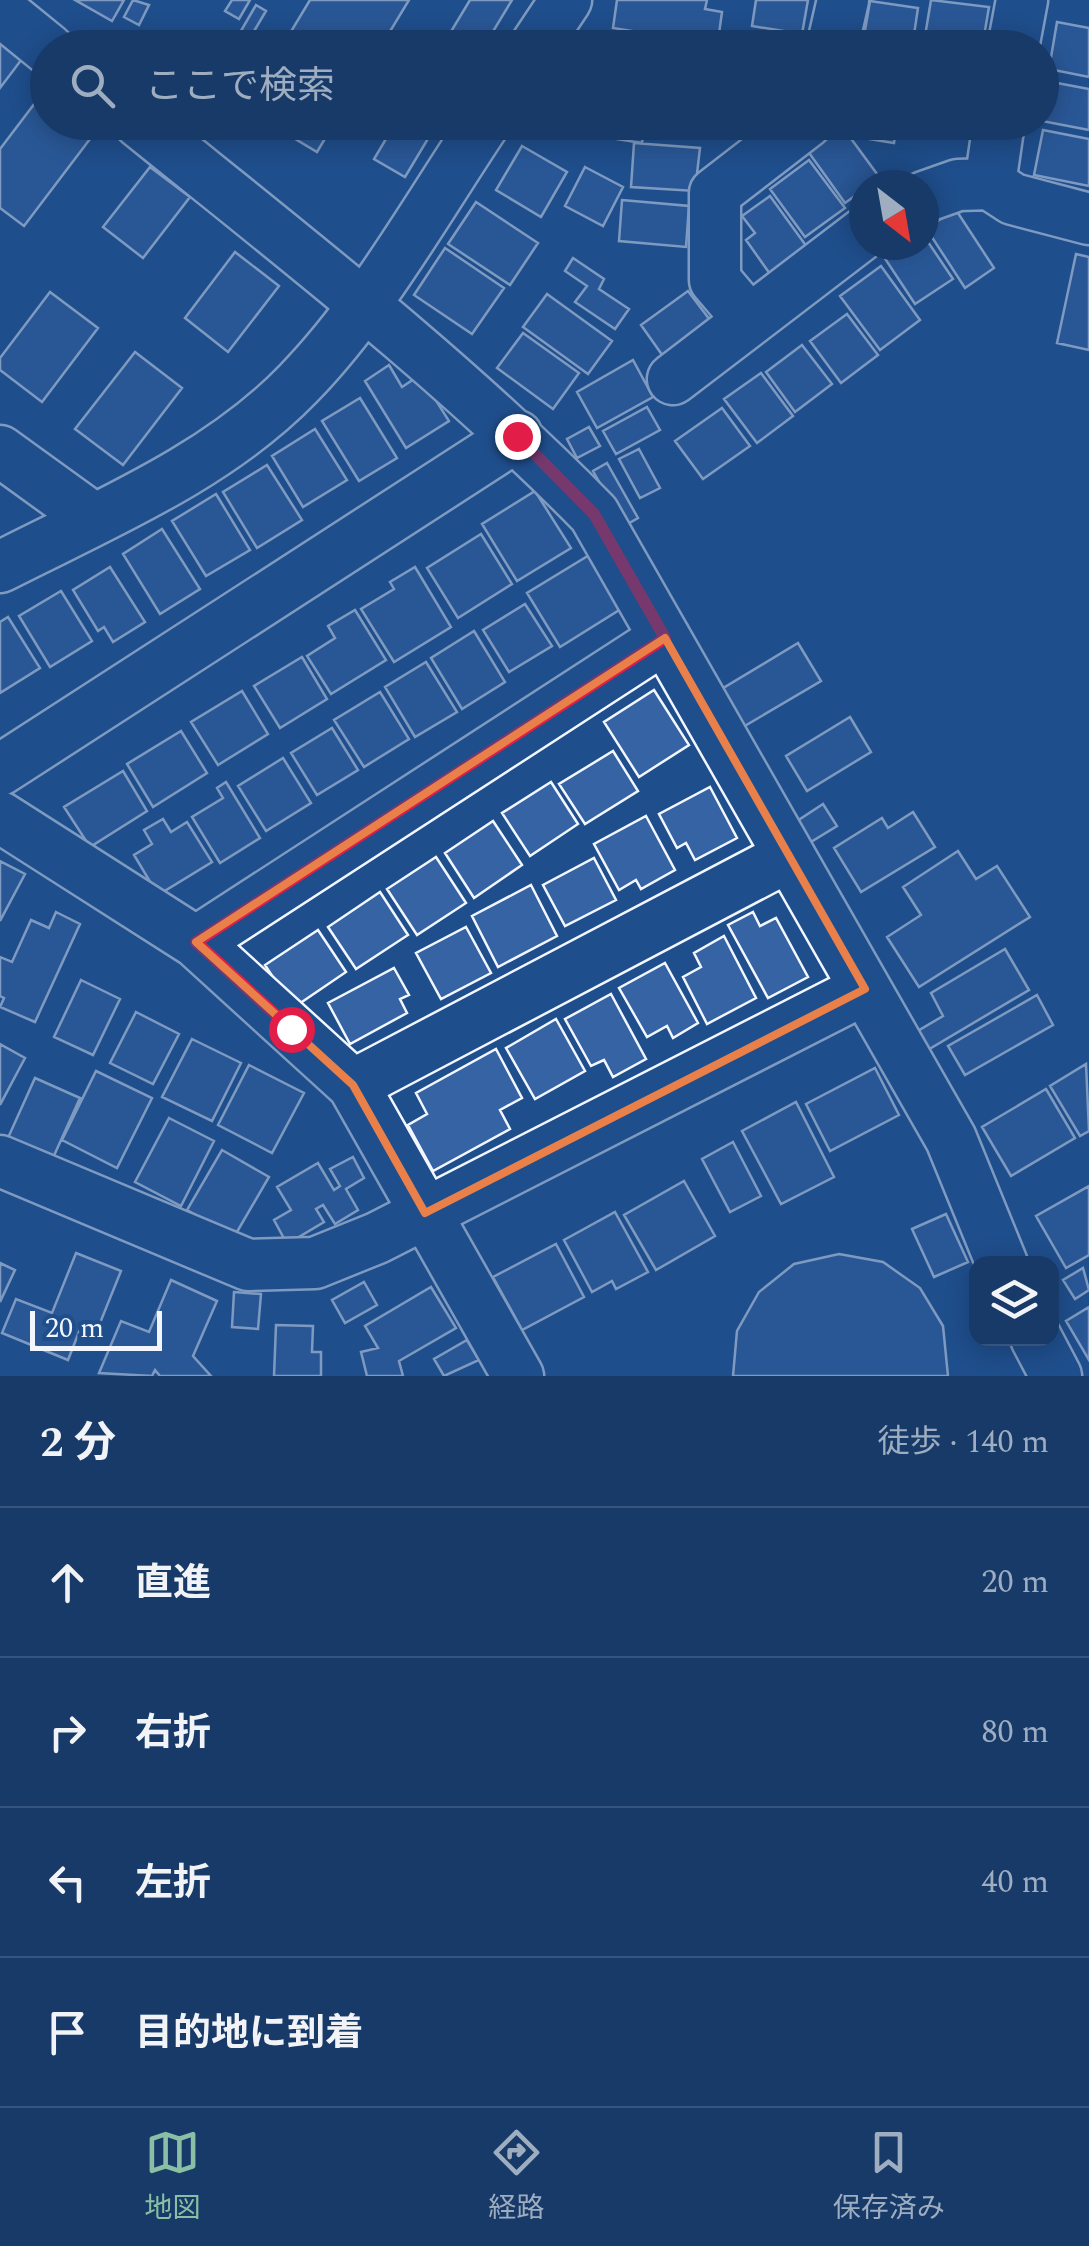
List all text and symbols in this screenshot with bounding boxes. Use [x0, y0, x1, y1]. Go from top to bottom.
search box [30, 30, 1059, 140]
icon: search [65, 58, 120, 113]
text: ここで検索 [145, 58, 335, 116]
north arrow [849, 170, 939, 260]
route end [495, 414, 541, 460]
route start [269, 1007, 315, 1053]
map controls [969, 1256, 1059, 1346]
button: layers [969, 1256, 1059, 1346]
scale bar [30, 1306, 162, 1350]
text: 20 m [45, 1307, 104, 1350]
text: 2 分 [40, 1412, 116, 1475]
text: 徒歩 · 140 m [877, 1418, 1049, 1467]
icon: ahead [40, 1555, 95, 1610]
text: 直進 [135, 1555, 211, 1613]
text: 20 m [981, 1558, 1049, 1607]
icon: right [40, 1705, 95, 1760]
text: 右折 [135, 1705, 211, 1763]
text: 80 m [981, 1708, 1049, 1757]
icon: left [40, 1855, 95, 1910]
text: 左折 [135, 1855, 211, 1913]
text: 40 m [981, 1858, 1049, 1907]
icon: arrive [40, 2005, 95, 2060]
text: 目的地に到着 [135, 2005, 363, 2063]
tab: 地図 [144, 2125, 200, 2230]
tab: 経路 [488, 2125, 545, 2230]
tab: 保存済み [833, 2125, 945, 2230]

